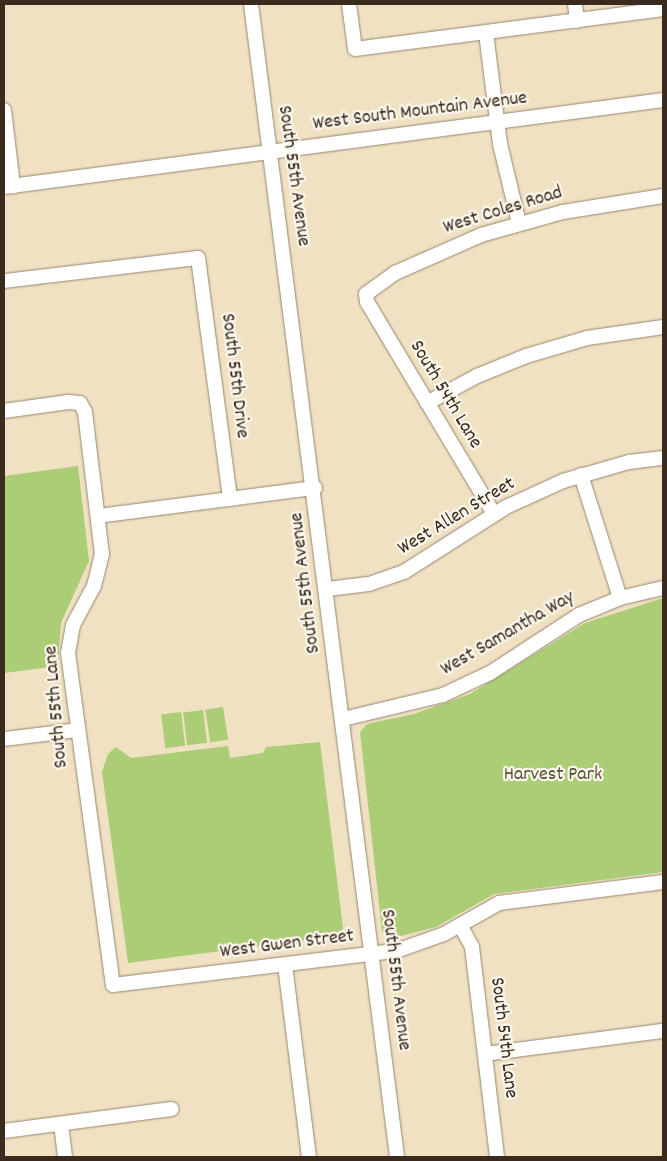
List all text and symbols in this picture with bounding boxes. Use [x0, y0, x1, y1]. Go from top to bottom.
street label: West South Mountain Avenue [312, 87, 528, 137]
street label: South 55th Avenue [271, 104, 315, 248]
street label: West Coles Road [440, 181, 566, 241]
street label: South 55th Drive [214, 312, 254, 440]
street label: South 54th Lane [403, 337, 487, 453]
street label: West Allen Street [394, 473, 520, 561]
street label: South 55th Avenue [285, 511, 327, 655]
street label: West Samantha Way [437, 586, 579, 682]
street label: South 55th Lane [40, 645, 74, 769]
park label: Harvest Park [504, 763, 602, 787]
street label: South 55th Avenue [374, 908, 416, 1052]
street label: West Gwen Street [219, 925, 355, 965]
street label: South 54th Lane [484, 976, 522, 1100]

